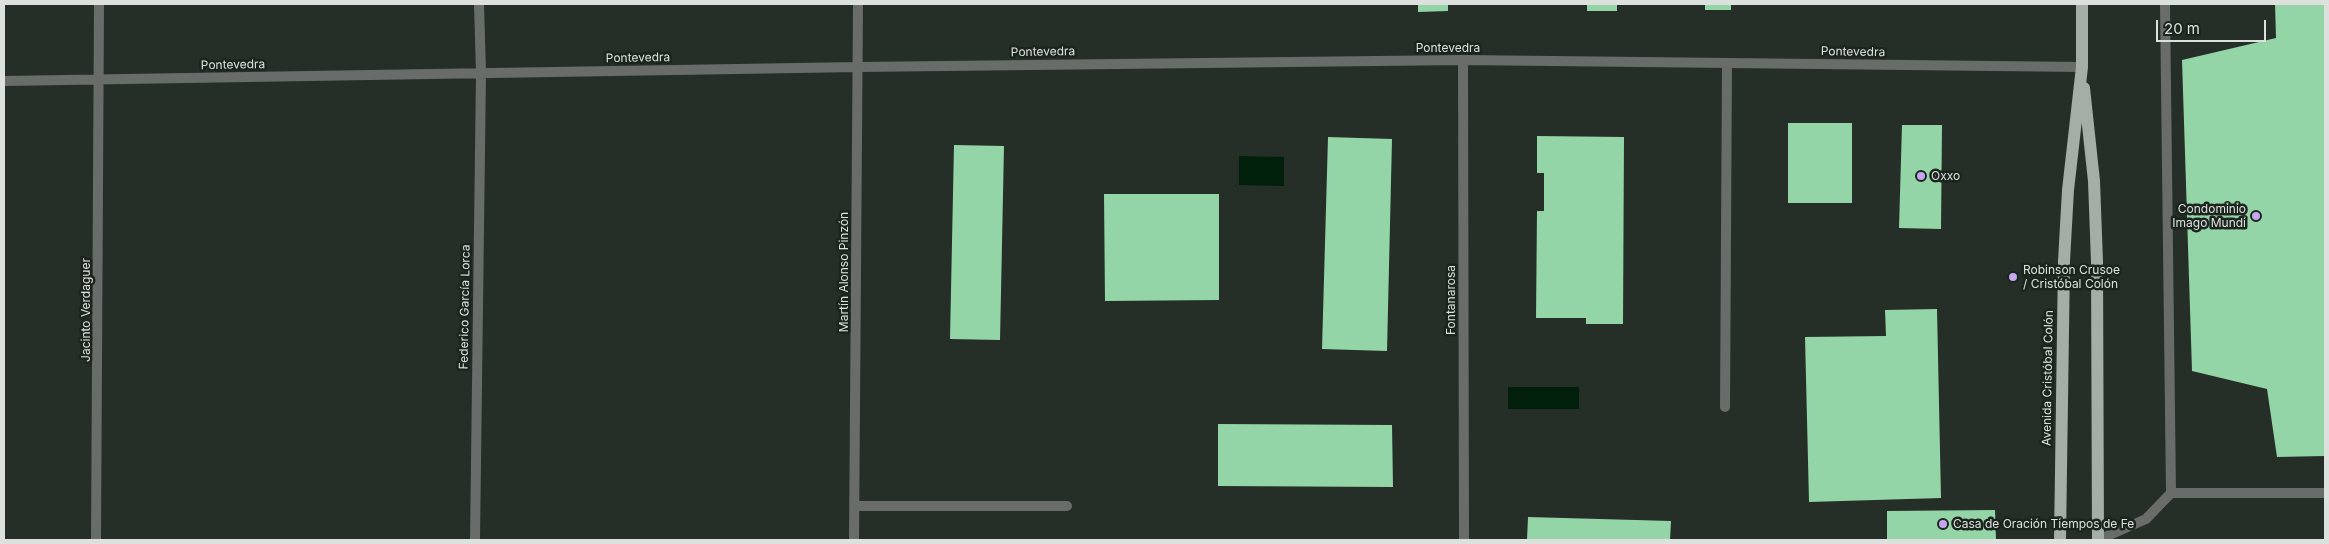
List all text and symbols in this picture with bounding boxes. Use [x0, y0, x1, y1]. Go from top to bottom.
scale bar [2159, 10, 2269, 42]
text: 20 m [2164, 19, 2200, 38]
street label: Pontevedra [1416, 41, 1480, 55]
street label: Pontevedra [1011, 44, 1075, 60]
street label: Pontevedra [1821, 44, 1885, 60]
street label: Pontevedra [606, 50, 670, 66]
street label: Pontevedra [201, 57, 265, 73]
place label: Oxxo [1931, 169, 1960, 183]
marker: Oxxo [1915, 170, 1927, 182]
place label: Condominio Imago Mundi [2172, 202, 2246, 230]
marker: Condominio Imago Mundi [2250, 210, 2262, 222]
street label: Martín Alonso Pinzón [837, 212, 851, 332]
street label: Federico García Lorca [457, 244, 473, 370]
street label: Jacinto Verdaguer [79, 258, 93, 362]
place label: Robinson Crusoe / Cristóbal Colón [2023, 263, 2120, 291]
street label: Fontanarosa [1444, 265, 1458, 335]
marker: Robinson Crusoe / Cristóbal Colón [2007, 271, 2019, 283]
street label: Avenida Cristóbal Colón [2040, 310, 2056, 446]
place label: Casa de Oración Tiempos de Fe [1953, 517, 2134, 531]
marker: Casa de Oración Tiempos de Fe [1937, 518, 1949, 530]

